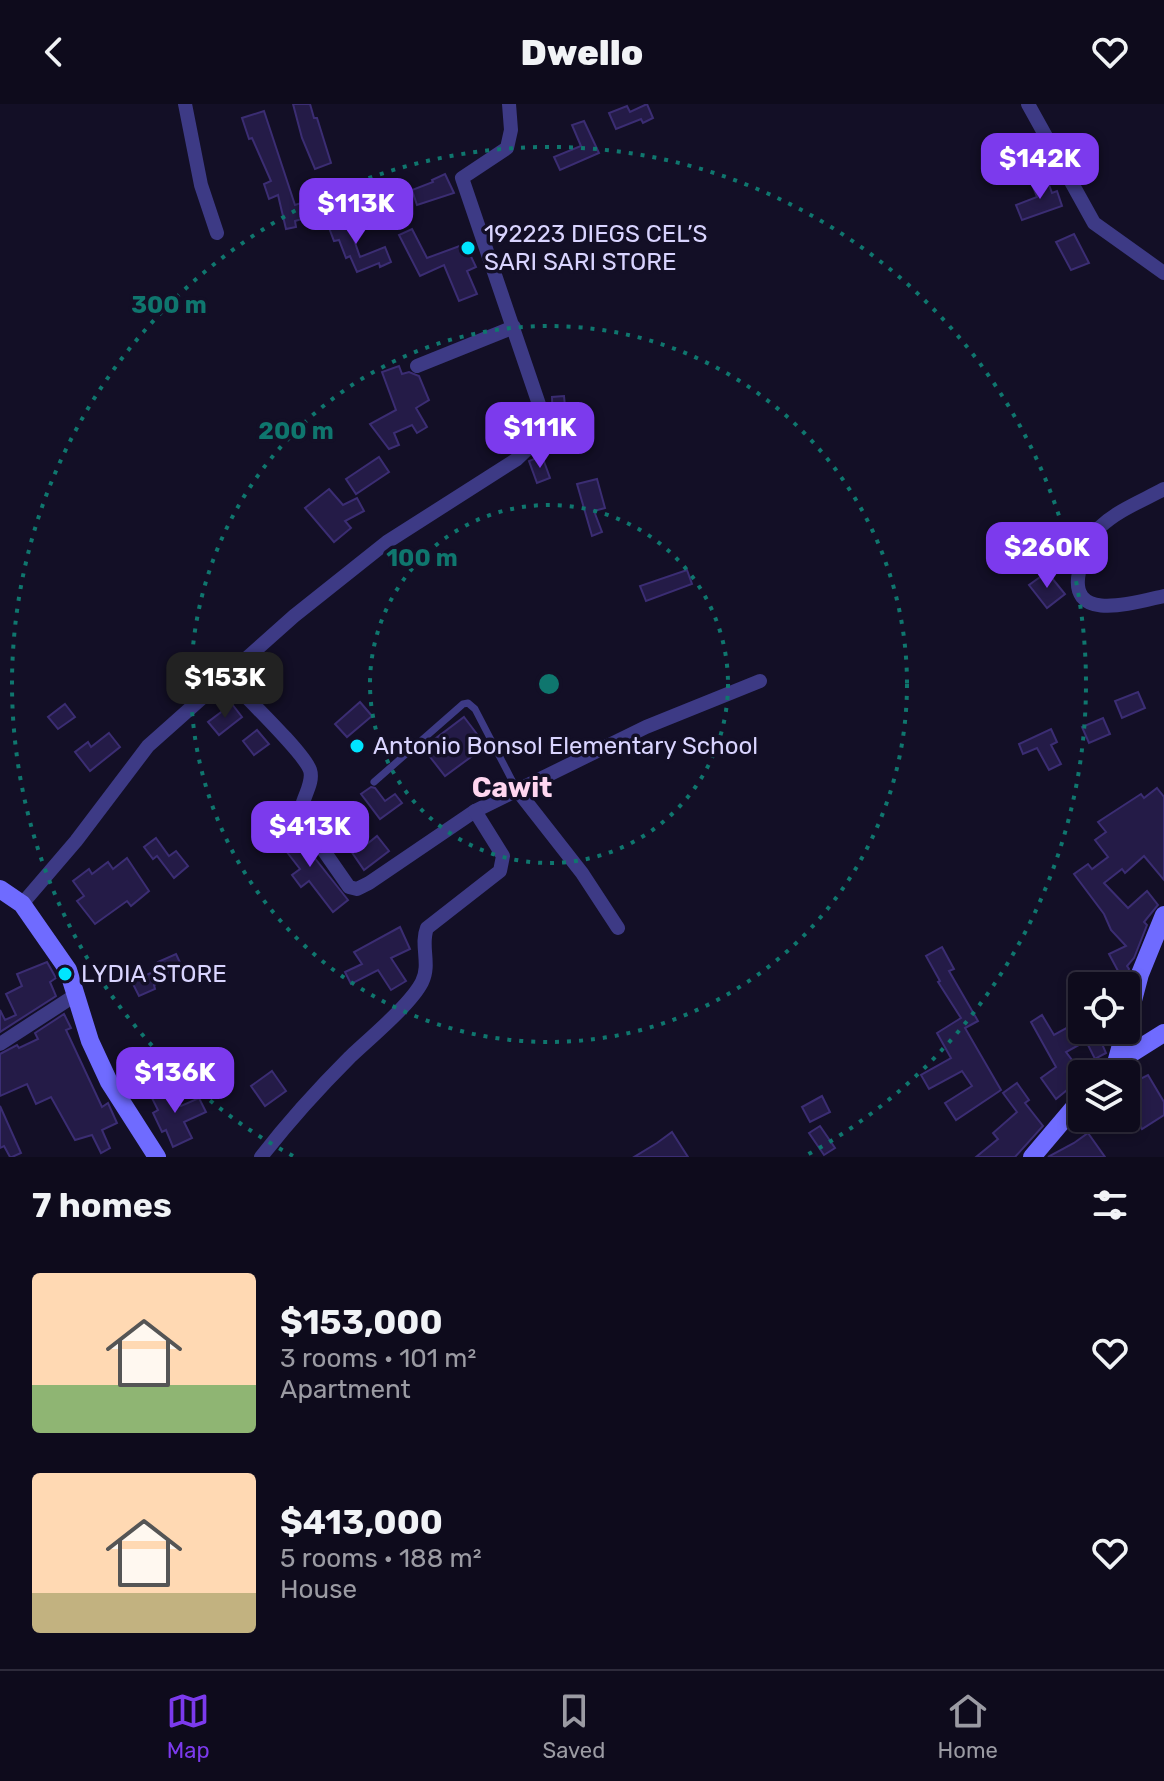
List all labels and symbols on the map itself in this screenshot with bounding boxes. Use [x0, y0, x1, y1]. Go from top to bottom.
pin: $142K [984, 133, 1096, 201]
pin: $113K [300, 178, 412, 246]
place label: 192223 DIEGS CEL’S SARI SARI STORE [484, 220, 707, 276]
marker: 192223 DIEGS CEL’S SARI SARI STORE [459, 239, 477, 257]
text: 300 m [131, 291, 207, 319]
pin: $111K [484, 402, 596, 470]
text: 200 m [258, 417, 334, 445]
pin: $260K [991, 522, 1103, 590]
text: 100 m [386, 544, 458, 572]
pin: $153K [169, 652, 281, 720]
centre of rings [535, 670, 563, 698]
place label: Antonio Bonsol Elementary School [373, 732, 758, 760]
marker: Antonio Bonsol Elementary School [348, 737, 366, 755]
district label: Cawit [472, 771, 552, 804]
pin: $413K [254, 801, 366, 869]
place label: LYDIA STORE [81, 960, 227, 988]
marker: LYDIA STORE [56, 965, 74, 983]
pin: $136K [119, 1047, 231, 1115]

